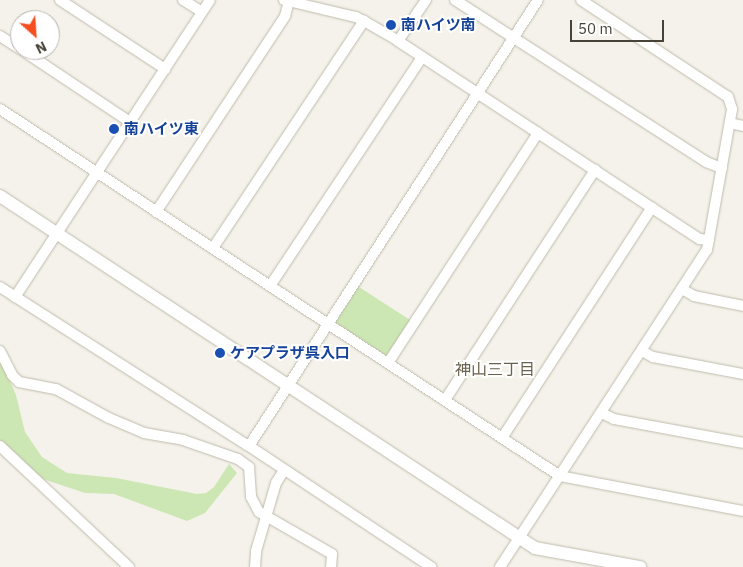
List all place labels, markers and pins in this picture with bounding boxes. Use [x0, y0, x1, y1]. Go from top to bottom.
place label: 南ハイツ南 [401, 16, 476, 34]
marker: 南ハイツ南 [385, 19, 397, 31]
place label: 南ハイツ東 [124, 120, 199, 138]
marker: 南ハイツ東 [108, 123, 120, 135]
place label: ケアプラザ呉入口 [230, 344, 350, 362]
marker: ケアプラザ呉入口 [214, 347, 226, 359]

